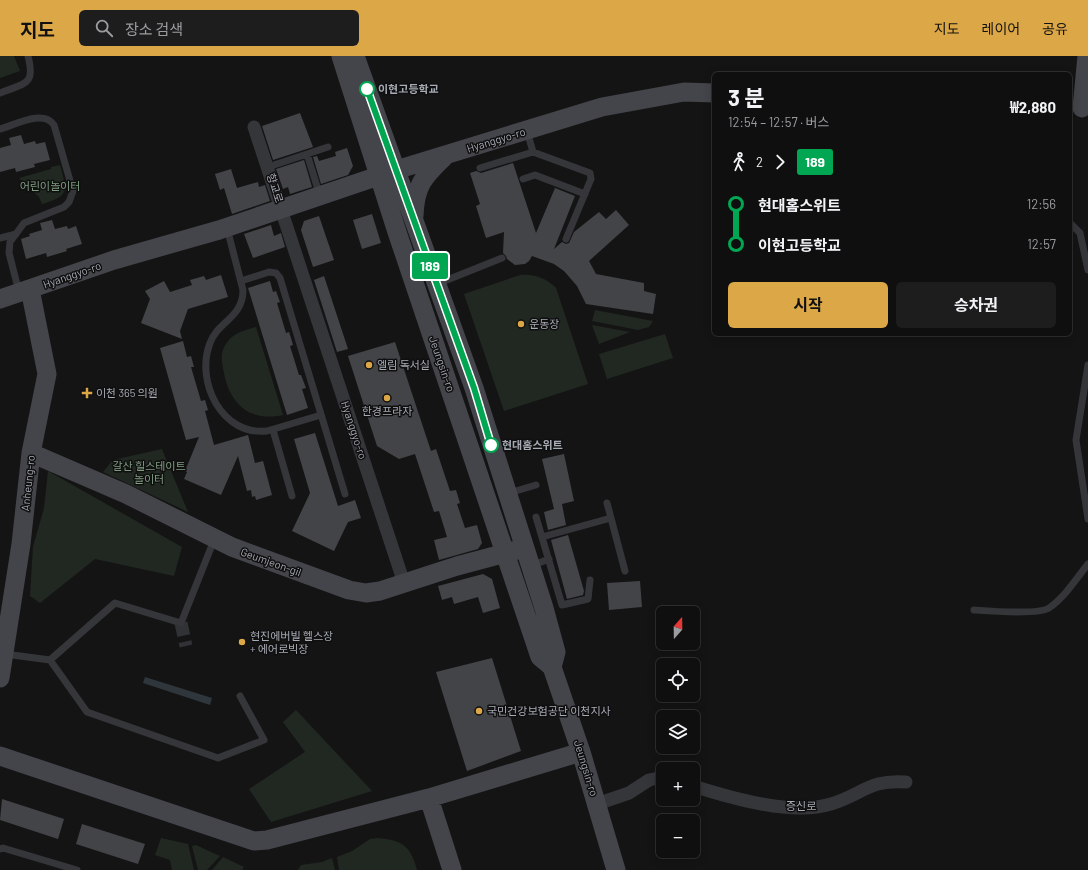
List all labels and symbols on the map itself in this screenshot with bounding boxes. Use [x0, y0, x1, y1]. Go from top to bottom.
marker: 이현고등학교 [359, 81, 375, 97]
place label: 이현고등학교 [378, 82, 439, 95]
street label: Hyanggyo-ro [465, 124, 527, 155]
street label: 향교로 [265, 171, 286, 204]
park label: 어린이놀이터 [20, 179, 80, 192]
line badge: 189 [407, 253, 453, 279]
street label: Hyanggyo-ro [41, 259, 103, 291]
place label: 운동장 [529, 317, 559, 330]
marker: 운동장 [516, 319, 526, 329]
street label: Jeungsin-ro [427, 334, 458, 393]
place label: 엘림 독서실 [377, 358, 430, 371]
marker: 엘림 독서실 [364, 360, 374, 370]
place label: 이천 365 의원 [96, 386, 158, 399]
marker: 이천 365 의원 [81, 387, 93, 399]
marker: 한경프라자 [382, 393, 392, 403]
street label: Hyanggyo-ro [339, 399, 370, 461]
place label: 한경프라자 [362, 404, 412, 417]
marker: 현대홈스위트 [483, 437, 499, 453]
place label: 현대홈스위트 [502, 438, 563, 451]
street label: Anheung-ro [18, 454, 37, 512]
park label: 갈산 힐스테이트 놀이터 [112, 459, 186, 485]
street label: Geumjeon-gil [239, 545, 303, 579]
north arrow [656, 606, 700, 650]
place label: 현진에버빌 헬스장 + 에어로빅장 [250, 629, 333, 655]
marker: 현진에버빌 헬스장 + 에어로빅장 [237, 637, 247, 647]
place label: 국민건강보험공단 이천지사 [487, 704, 611, 717]
marker: 국민건강보험공단 이천지사 [474, 706, 484, 716]
street label: Jeungsin-ro [572, 738, 601, 798]
street label: 증신로 [786, 799, 816, 812]

